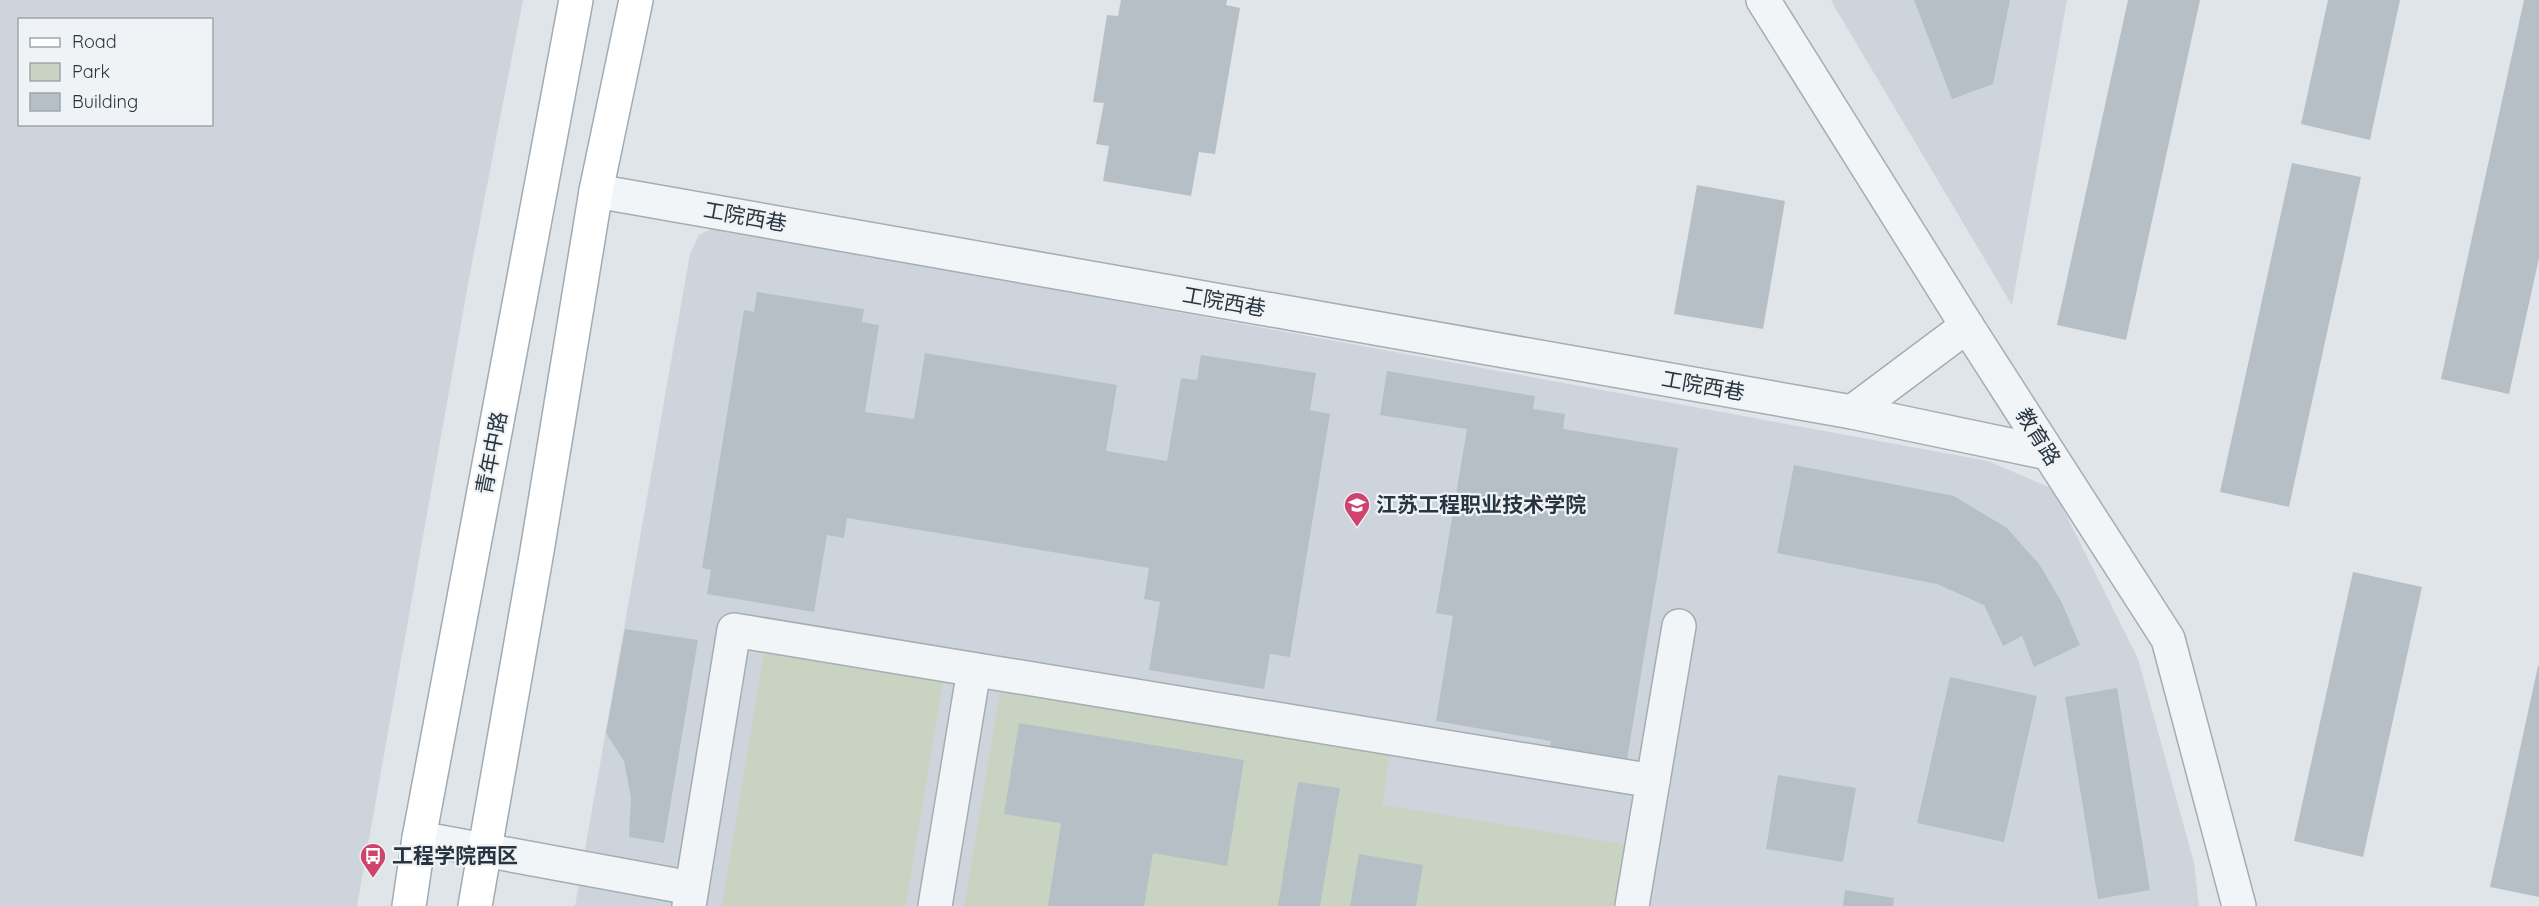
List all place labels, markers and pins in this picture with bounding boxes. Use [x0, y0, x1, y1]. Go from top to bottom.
school or university icon: 江苏工程职业技术学院 [1342, 490, 1372, 528]
place label: 江苏工程职业技术学院 [1376, 491, 1586, 517]
bus stop icon: 工程学院西区 [358, 841, 388, 879]
place label: 工程学院西区 [392, 842, 518, 868]

